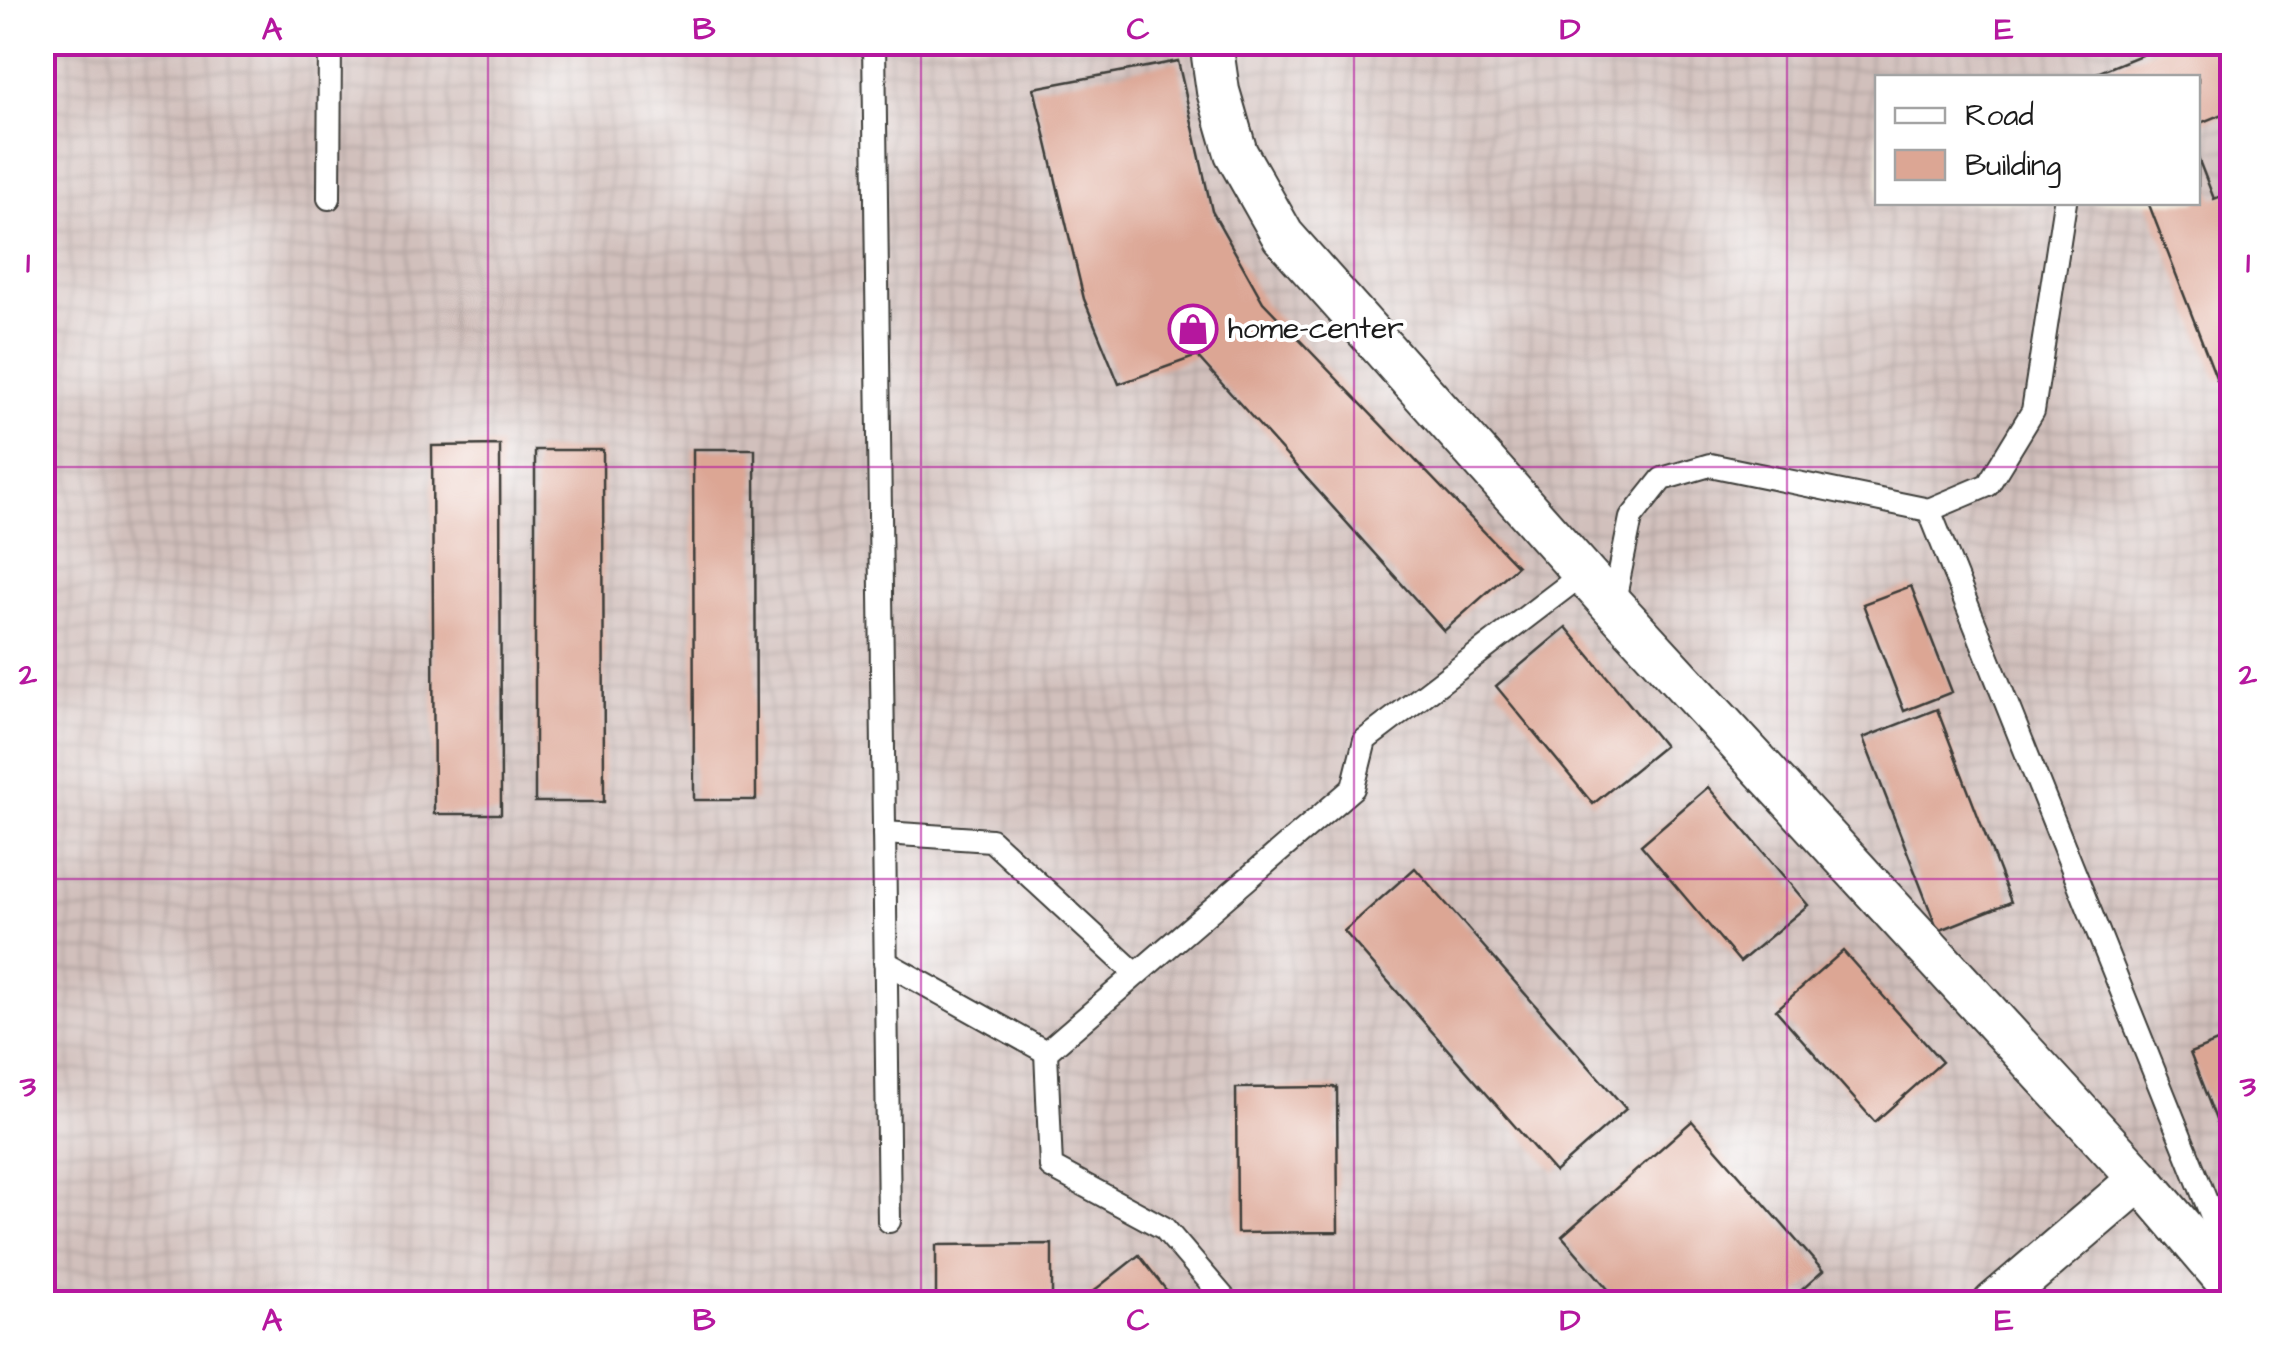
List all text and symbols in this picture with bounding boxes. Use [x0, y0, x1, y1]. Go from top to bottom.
text: A [262, 7, 283, 52]
text: B [693, 7, 716, 52]
text: C [1127, 7, 1150, 52]
text: D [1560, 7, 1581, 52]
text: E [1995, 7, 2014, 52]
legend [1875, 75, 2200, 205]
text: Road [1965, 95, 2034, 137]
text: Building [1965, 145, 2061, 188]
text: 1 [26, 240, 30, 285]
text: 1 [2246, 240, 2250, 285]
shop icon: home-center [1167, 303, 1219, 355]
place label: home-center [1228, 308, 1404, 350]
text: 2 [18, 652, 38, 697]
text: 2 [2238, 652, 2258, 697]
text: 3 [19, 1064, 37, 1109]
text: 3 [2239, 1064, 2257, 1109]
text: A [262, 1298, 283, 1343]
text: B [693, 1298, 716, 1343]
text: C [1127, 1298, 1150, 1343]
text: D [1560, 1298, 1581, 1343]
text: E [1995, 1298, 2014, 1343]

